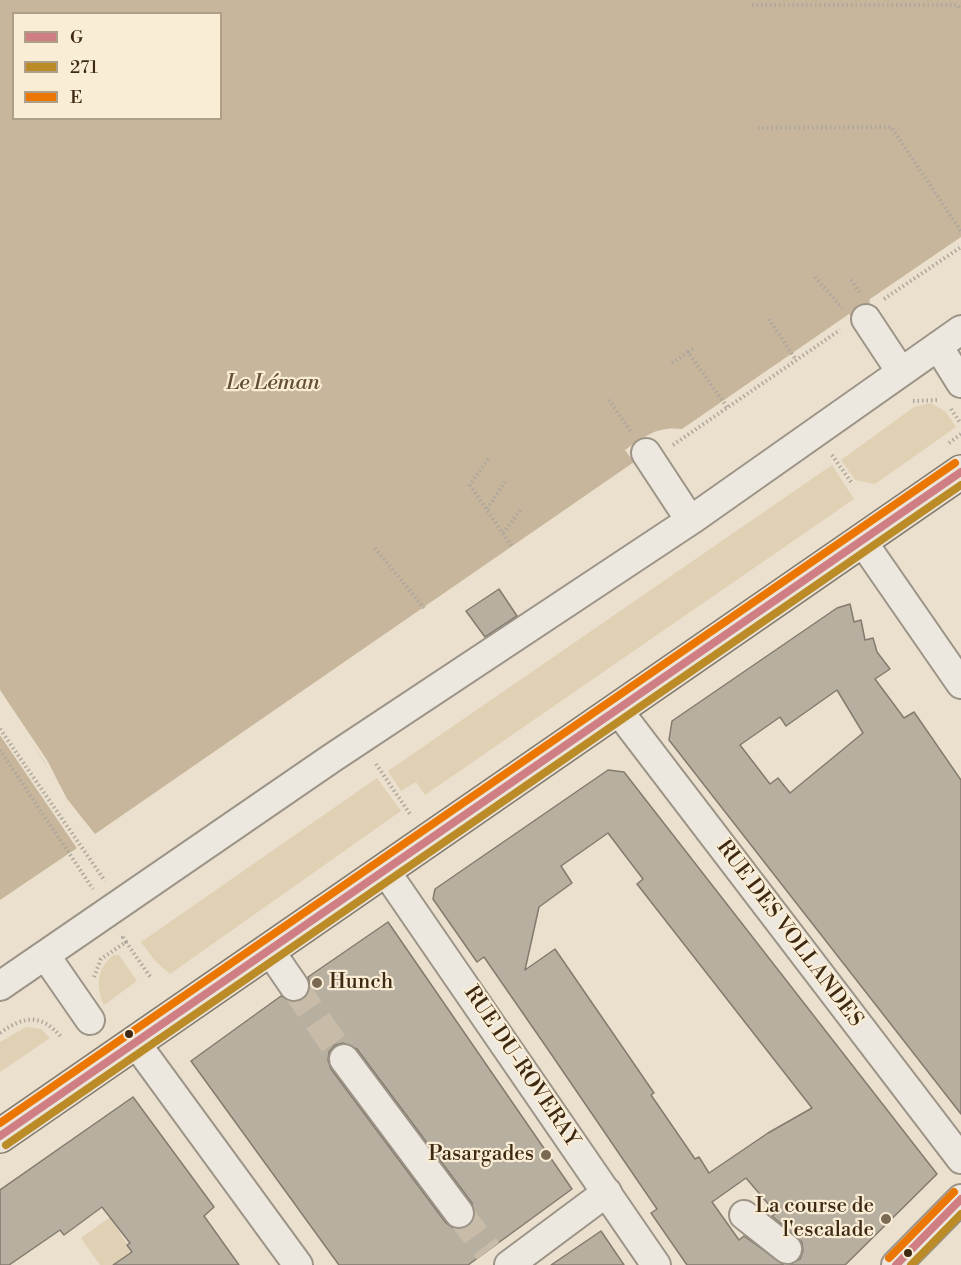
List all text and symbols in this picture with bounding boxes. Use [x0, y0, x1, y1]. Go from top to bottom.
legend [12, 12, 222, 120]
text: G [70, 26, 83, 49]
text: 271 [70, 56, 98, 79]
text: E [70, 86, 82, 109]
water label: Le Léman [226, 371, 320, 397]
street label: RUE DES VOLLANDES [711, 836, 867, 1032]
place label: Hunch [329, 970, 393, 996]
marker: Hunch [310, 976, 324, 990]
street label: RUE DU-ROVERAY [458, 982, 584, 1152]
unlabelled marker [123, 1028, 135, 1040]
place label: Pasargades [428, 1142, 534, 1168]
marker: Pasargades [539, 1148, 553, 1162]
place label: La course de l'escalade [755, 1194, 874, 1244]
marker: La course de l'escalade [879, 1212, 893, 1226]
unlabelled marker [902, 1247, 914, 1259]

